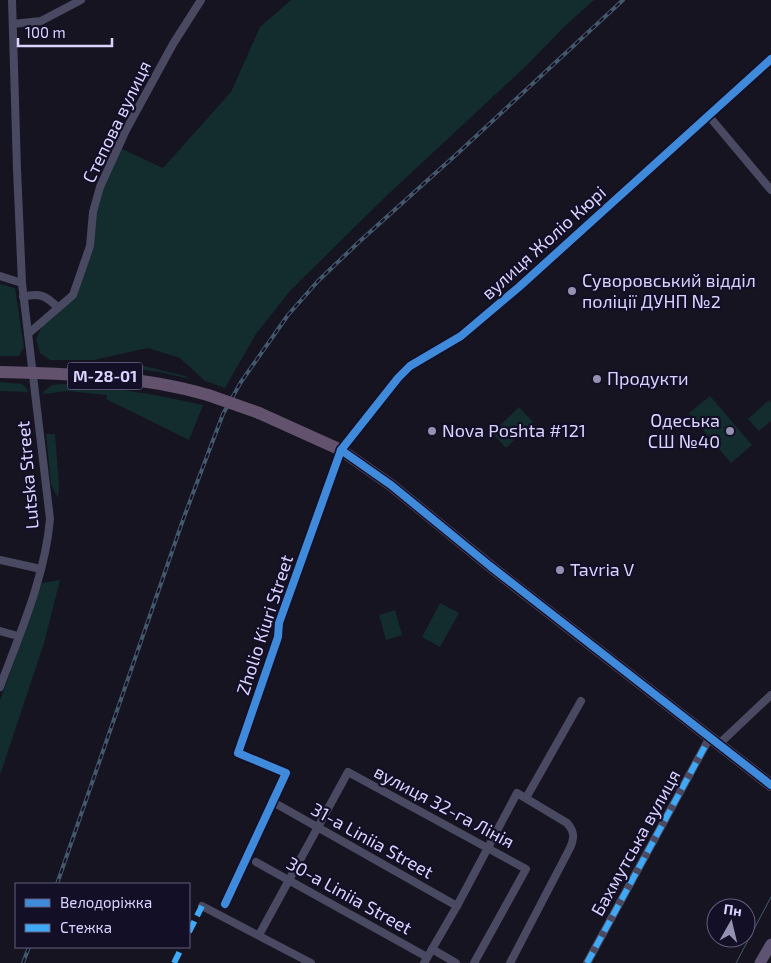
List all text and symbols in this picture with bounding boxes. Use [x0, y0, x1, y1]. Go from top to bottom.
scale bar [18, 15, 111, 47]
text: 100 m [25, 23, 66, 41]
street label: Степова вулиця [77, 57, 155, 186]
street label: вулиця Жоліо Кюрі [477, 181, 610, 304]
place label: Суворовський відділ поліції ДУНП №2 [582, 269, 756, 312]
marker: Суворовський відділ поліції ДУНП №2 [566, 285, 578, 297]
road number: М-28-01 [68, 362, 142, 390]
place label: Продукти [607, 367, 689, 389]
marker: Продукти [591, 373, 603, 385]
place label: Одеська СШ №40 [648, 409, 720, 452]
place label: Nova Poshta #121 [442, 419, 586, 441]
street label: Lutska Street [11, 420, 43, 530]
marker: Nova Poshta #121 [426, 425, 438, 437]
marker: Одеська СШ №40 [724, 425, 736, 437]
street label: Zholio Kiuri Street [231, 552, 297, 698]
place label: Tavria V [570, 558, 634, 580]
marker: Tavria V [554, 564, 566, 576]
street label: вулиця 32-га Лінія [371, 760, 518, 852]
street label: Бахмутська вулиця [586, 766, 684, 919]
street label: 31-a Liniia Street [308, 797, 437, 883]
street label: 30-a Liniia Street [283, 852, 416, 939]
legend [15, 883, 190, 948]
text: Велодоріжка [60, 893, 152, 911]
north arrow [706, 898, 756, 948]
text: Пн [723, 900, 743, 919]
text: Стежка [60, 918, 112, 936]

